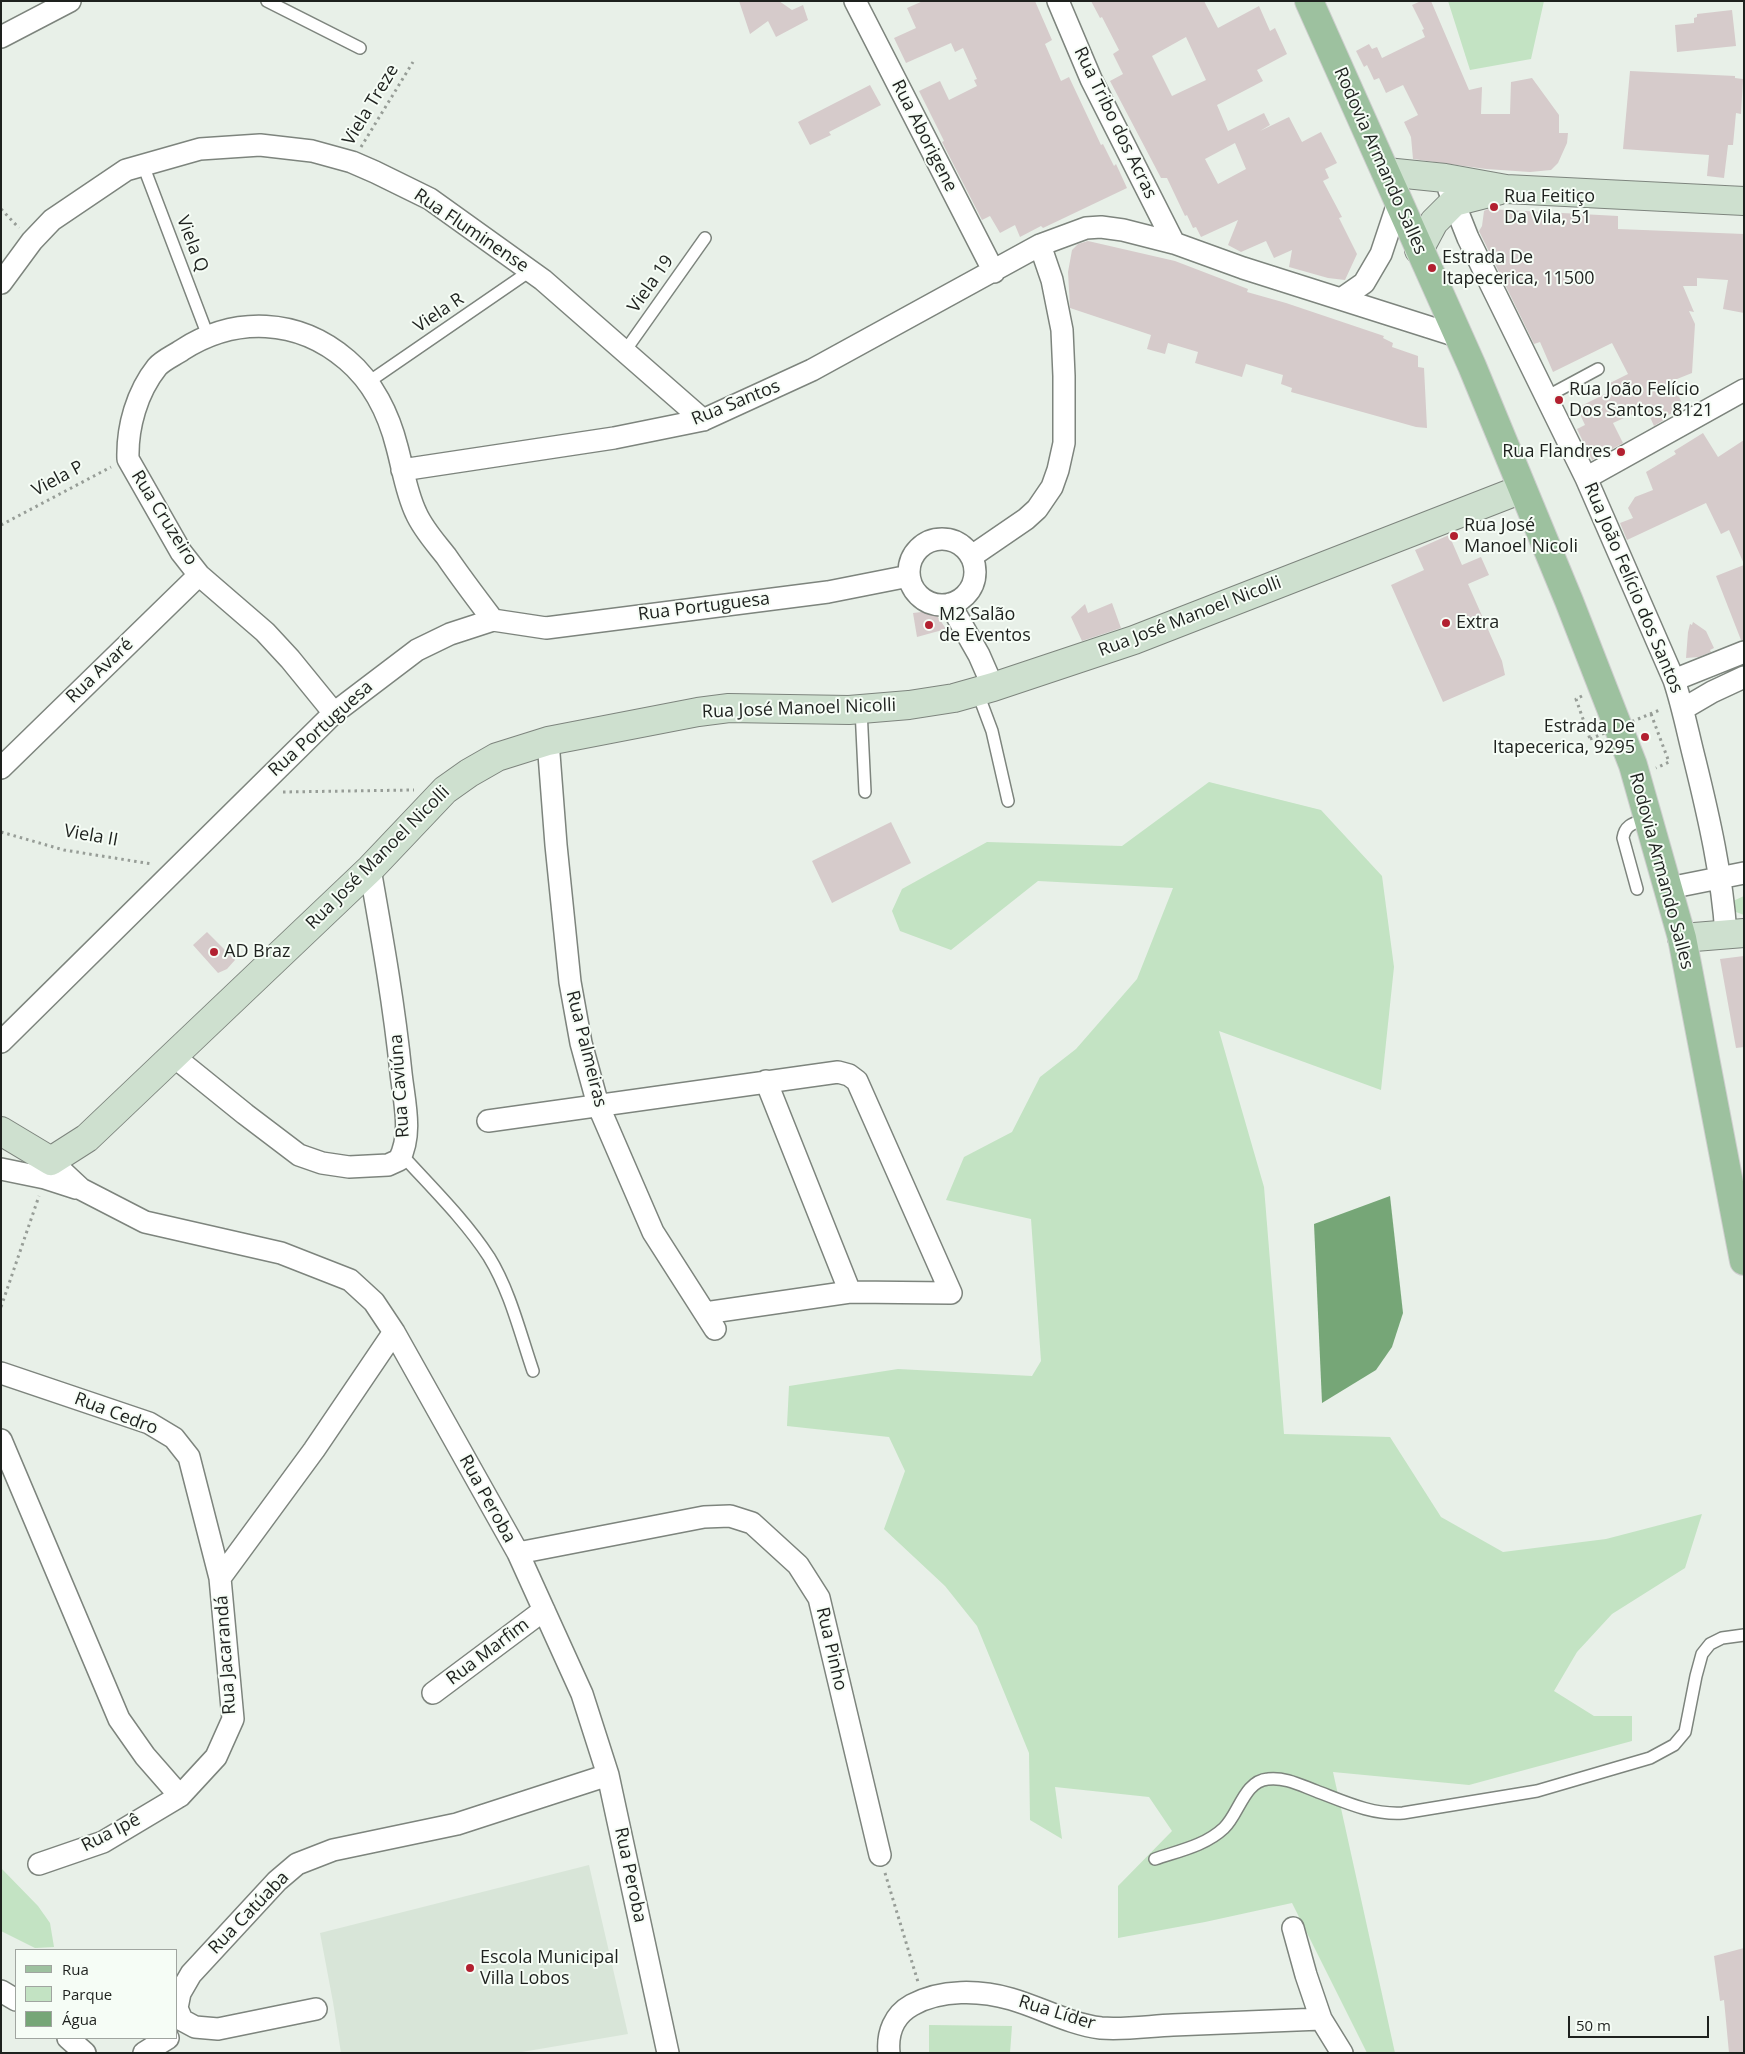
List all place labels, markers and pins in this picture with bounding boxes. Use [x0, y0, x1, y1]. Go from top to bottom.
place label: Rua Feitiço Da Vila, 51 [1504, 186, 1595, 228]
marker: Rua Feitiço Da Vila, 51 [1488, 201, 1500, 213]
place label: Estrada De Itapecerica, 11500 [1442, 247, 1595, 290]
marker: Estrada De Itapecerica, 11500 [1426, 262, 1438, 274]
place label: Rua João Felício Dos Santos, 8121 [1569, 379, 1713, 422]
marker: Rua João Felício Dos Santos, 8121 [1553, 394, 1565, 406]
place label: Rua Flandres [1502, 441, 1611, 463]
marker: Rua Flandres [1615, 446, 1627, 458]
place label: Rua José Manoel Nicoli [1464, 515, 1578, 558]
marker: Rua José Manoel Nicoli [1448, 530, 1460, 542]
place label: M2 Salão de Eventos [939, 604, 1031, 646]
place label: Extra [1456, 612, 1499, 634]
marker: Extra [1440, 617, 1452, 629]
marker: M2 Salão de Eventos [923, 619, 935, 631]
place label: Estrada De Itapecerica, 9295 [1493, 716, 1635, 759]
marker: Estrada De Itapecerica, 9295 [1639, 731, 1651, 743]
place label: AD Braz [224, 941, 291, 963]
marker: AD Braz [208, 946, 220, 958]
place label: Escola Municipal Villa Lobos [480, 1947, 619, 1990]
marker: Escola Municipal Villa Lobos [464, 1962, 476, 1974]

